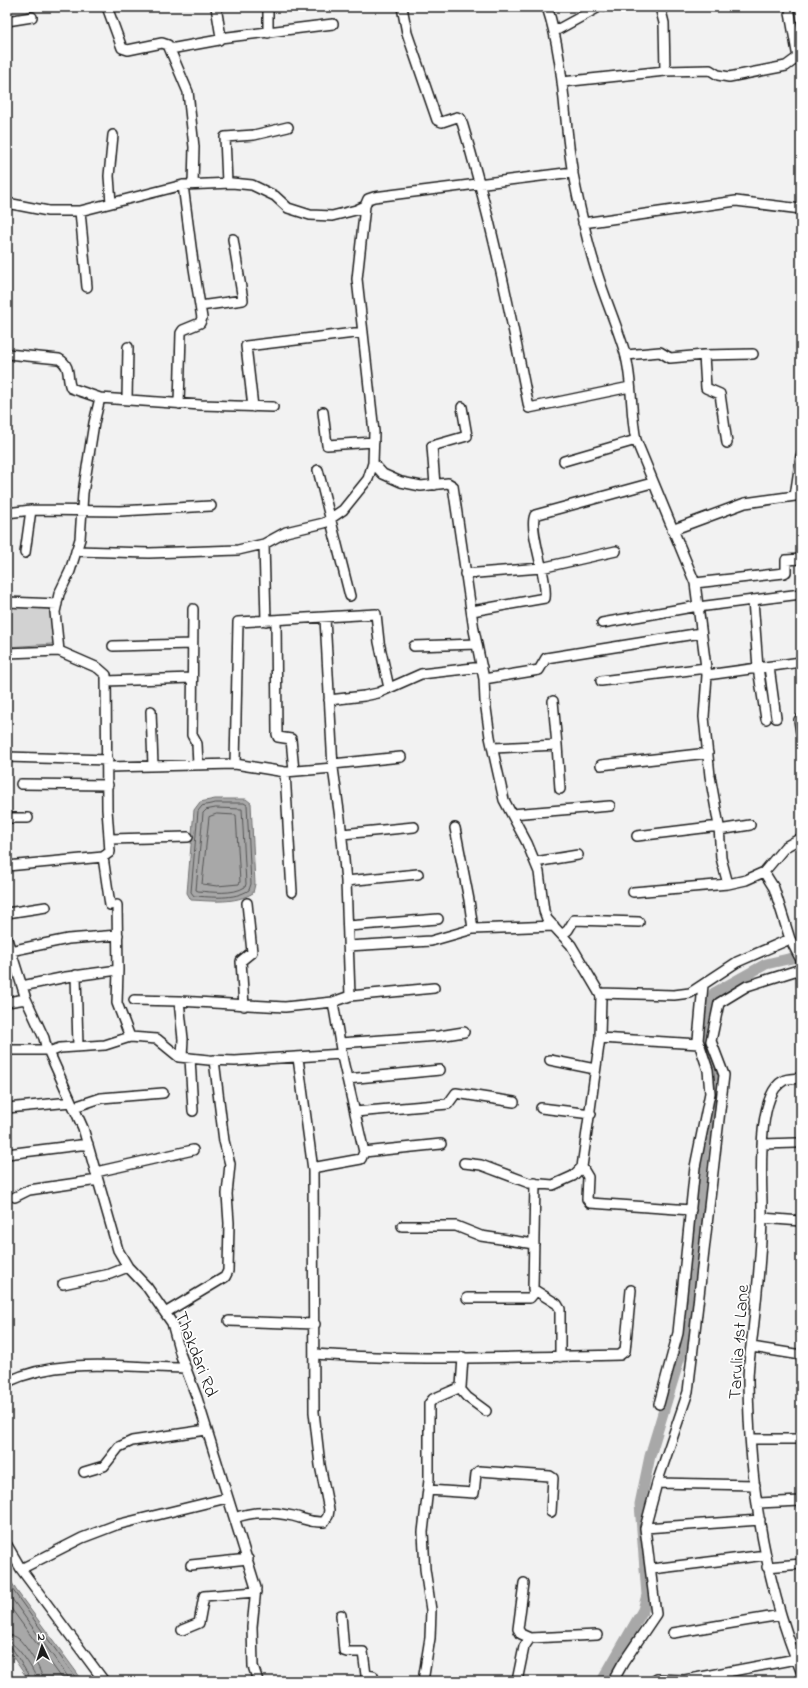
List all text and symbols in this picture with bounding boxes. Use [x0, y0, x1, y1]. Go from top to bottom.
street label: Tarulia 1st Lane [723, 1283, 757, 1400]
street label: Thakdari Rd [167, 1308, 223, 1401]
north arrow [22, 1626, 62, 1666]
text: N [37, 1629, 46, 1645]

